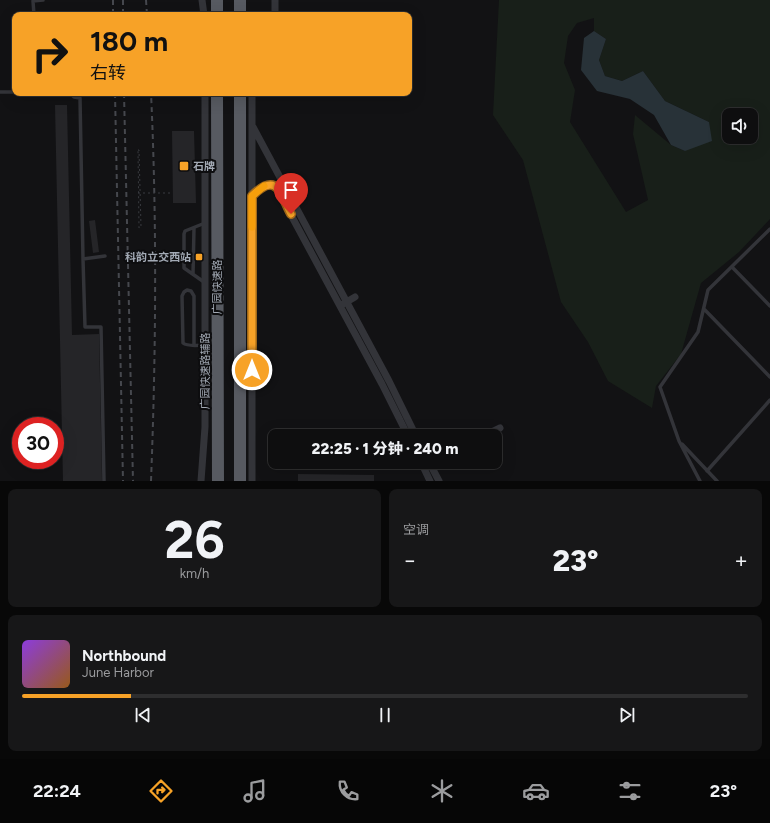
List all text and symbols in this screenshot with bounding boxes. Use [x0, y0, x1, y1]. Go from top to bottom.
text: 180 m [90, 24, 168, 58]
icon: right [24, 28, 76, 80]
text: 右转 [90, 62, 126, 84]
map controls [722, 108, 758, 144]
button: sound [722, 108, 758, 144]
marker: 石牌 [178, 160, 190, 172]
place label: 石牌 [193, 160, 215, 173]
pin [274, 173, 308, 214]
icon: arrive [280, 179, 302, 201]
place label: 科韵立交西站 [125, 251, 191, 264]
marker: 科韵立交西站 [194, 252, 204, 262]
street label: 广园快速路 [211, 260, 224, 315]
street label: 广园快速路辅路 [199, 333, 212, 410]
position arrow [231, 349, 273, 391]
speed limit sign: 30 [12, 417, 64, 469]
text: 22:25 · 1 分钟 · 240 m [312, 440, 458, 458]
text: 26 [164, 509, 225, 571]
text: 空调 [403, 522, 429, 537]
text: 23° [553, 542, 598, 579]
text: − [403, 547, 417, 574]
text: + [734, 547, 748, 574]
text: km/h [180, 566, 209, 581]
text: Northbound [82, 647, 166, 665]
text: June Harbor [82, 665, 154, 680]
icon: previous [132, 704, 154, 726]
icon: pause [374, 704, 396, 726]
icon: next [616, 704, 638, 726]
icon: directions [147, 777, 175, 805]
icon: music [241, 777, 269, 805]
icon: phone [334, 777, 362, 805]
icon: climate [428, 777, 456, 805]
icon: car [522, 777, 550, 805]
icon: filters [616, 777, 644, 805]
text: 22:24 [33, 780, 81, 802]
text: 23° [710, 780, 737, 802]

